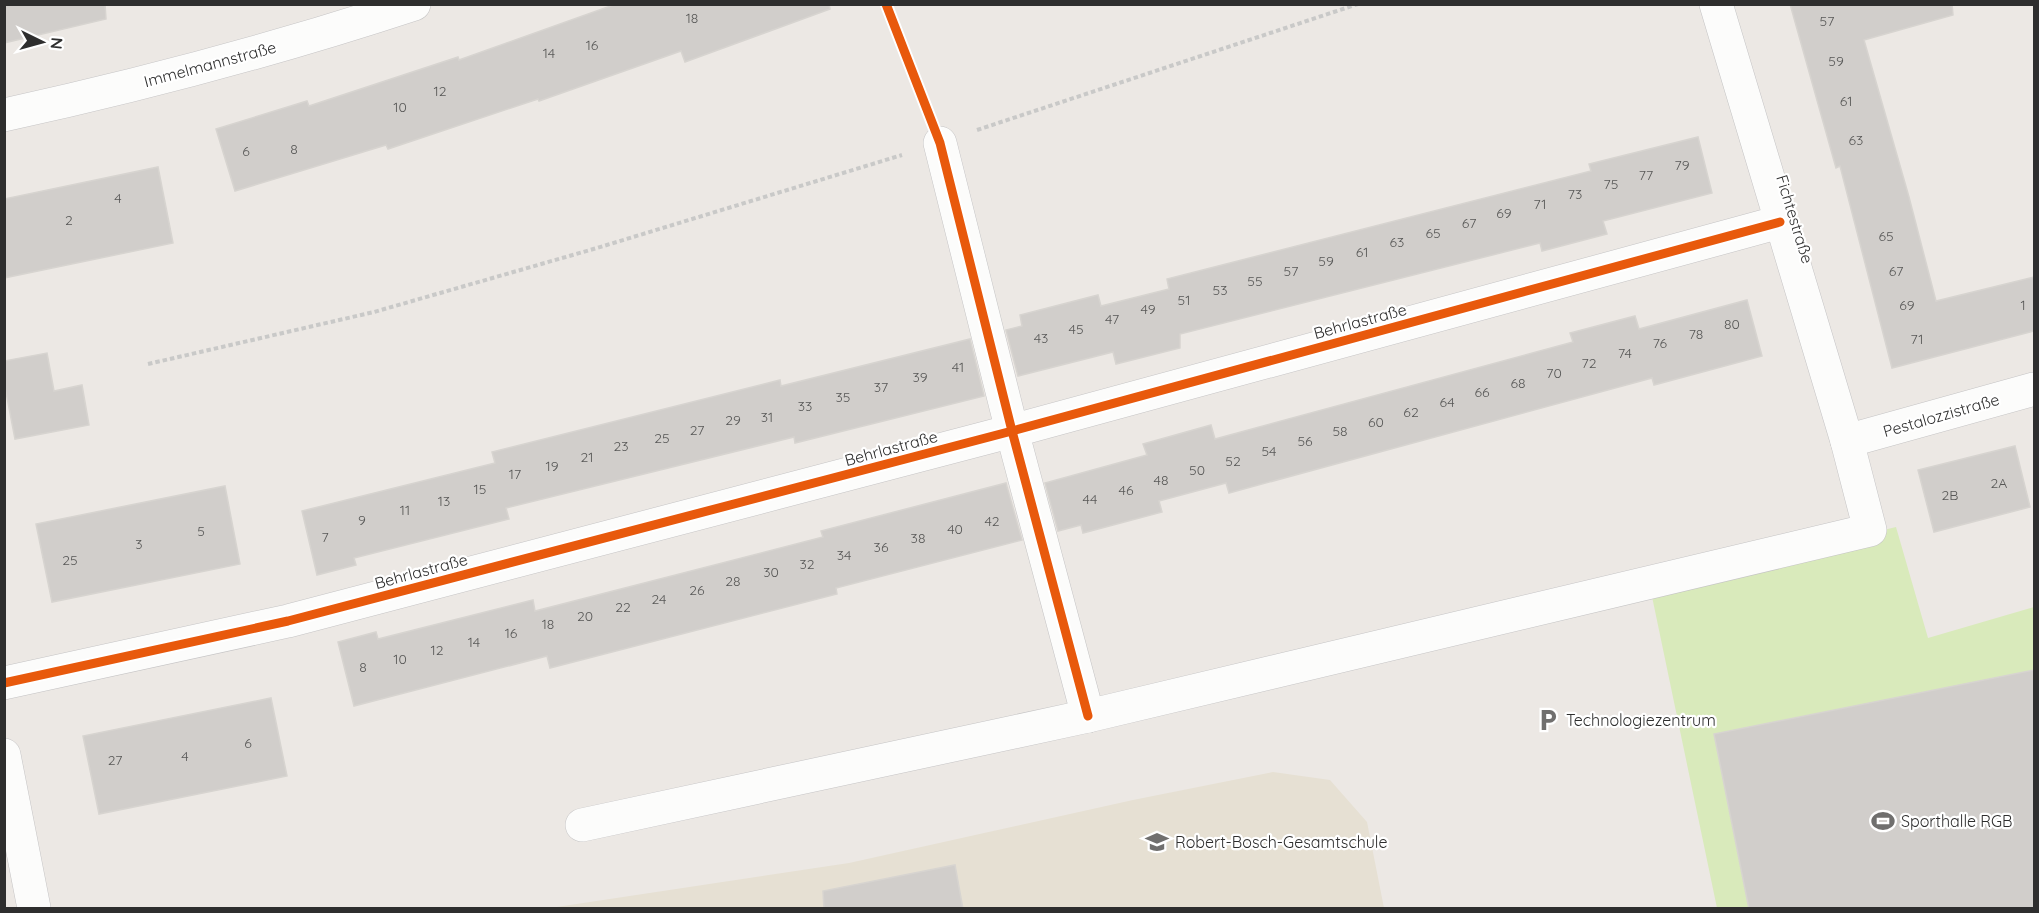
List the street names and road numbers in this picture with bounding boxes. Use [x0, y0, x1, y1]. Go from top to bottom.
street label: Immelmannstraße [142, 37, 278, 91]
street label: Fichtestraße [1772, 172, 1818, 266]
street label: Behrlastraße [1311, 299, 1409, 343]
street label: Pestalozzistraße [1880, 389, 2002, 441]
street label: Behrlastraße [842, 426, 940, 470]
street label: Behrlastraße [372, 549, 470, 593]

